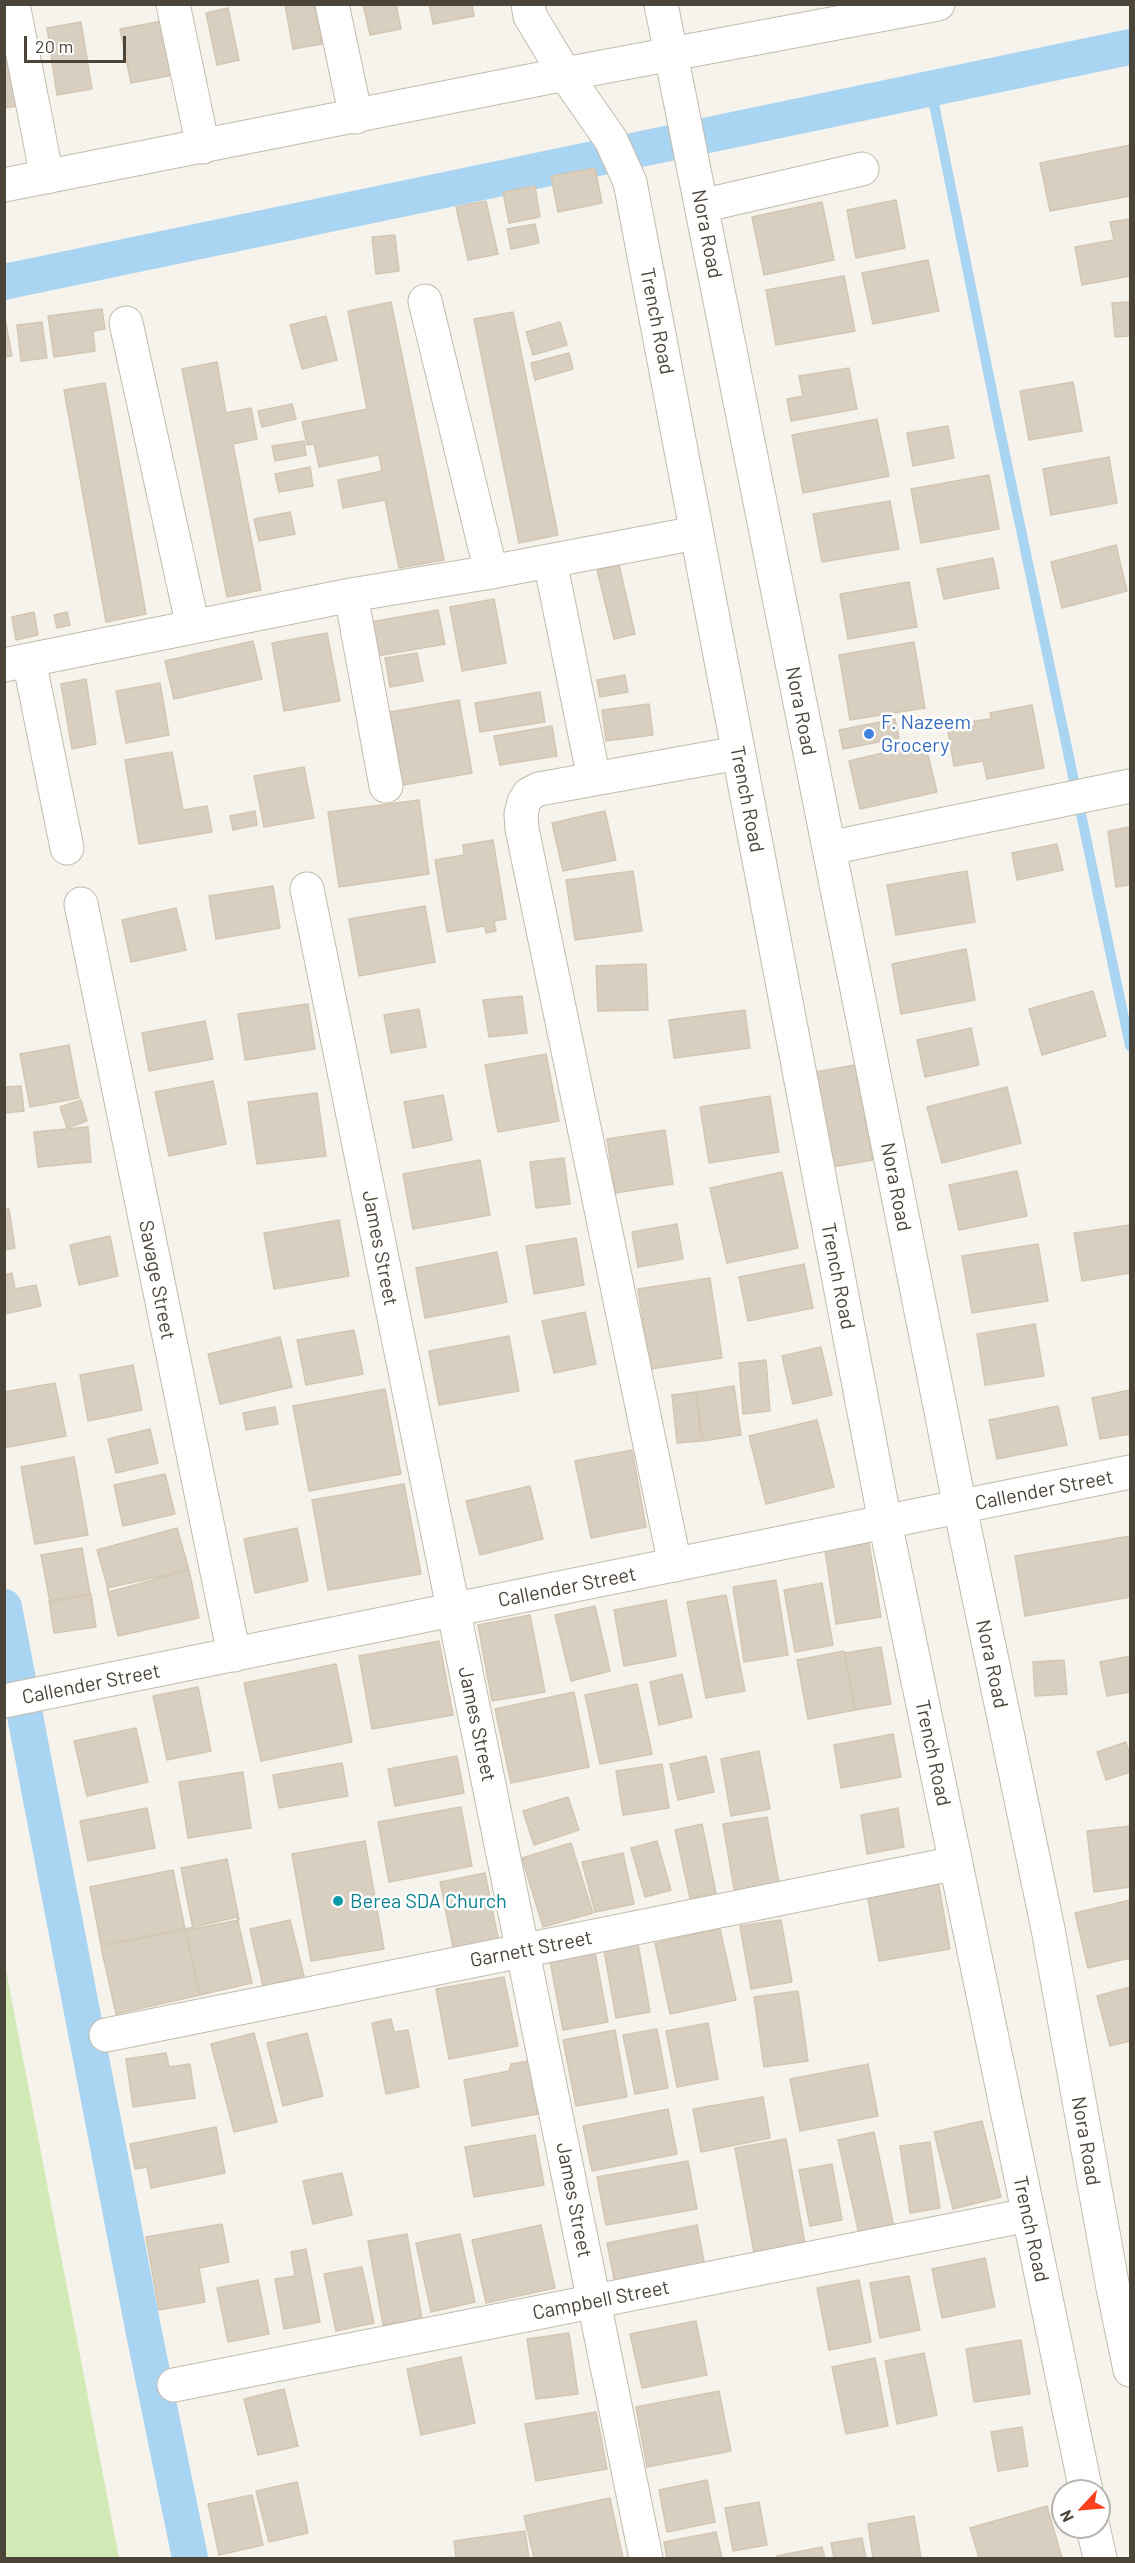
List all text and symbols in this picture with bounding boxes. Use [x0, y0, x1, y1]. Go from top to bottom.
scale bar [27, 24, 129, 62]
text: 20 m [35, 35, 73, 57]
street label: Nora Road [687, 187, 727, 281]
street label: Trench Road [635, 266, 679, 376]
street label: Nora Road [781, 664, 821, 758]
place label: F. Nazeem Grocery [881, 710, 971, 757]
marker: F. Nazeem Grocery [862, 727, 876, 741]
street label: Trench Road [725, 744, 769, 854]
street label: Nora Road [876, 1140, 916, 1234]
street label: James Street [357, 1188, 403, 1308]
street label: Savage Street [134, 1218, 180, 1342]
street label: Trench Road [816, 1221, 860, 1331]
street label: Callender Street [973, 1465, 1115, 1515]
street label: Callender Street [496, 1562, 638, 1612]
street label: Nora Road [971, 1617, 1013, 1711]
street label: Callender Street [20, 1659, 162, 1709]
street label: James Street [453, 1664, 501, 1784]
street label: Trench Road [910, 1698, 956, 1808]
place label: Berea SDA Church [350, 1889, 507, 1913]
marker: Berea SDA Church [331, 1894, 345, 1908]
street label: Garnett Street [468, 1925, 594, 1973]
street label: Nora Road [1066, 2095, 1106, 2187]
street label: James Street [551, 2140, 597, 2260]
street label: Trench Road [1008, 2174, 1054, 2284]
street label: Campbell Street [530, 2275, 672, 2325]
north arrow [1051, 2479, 1111, 2539]
text: N [1055, 2507, 1077, 2525]

